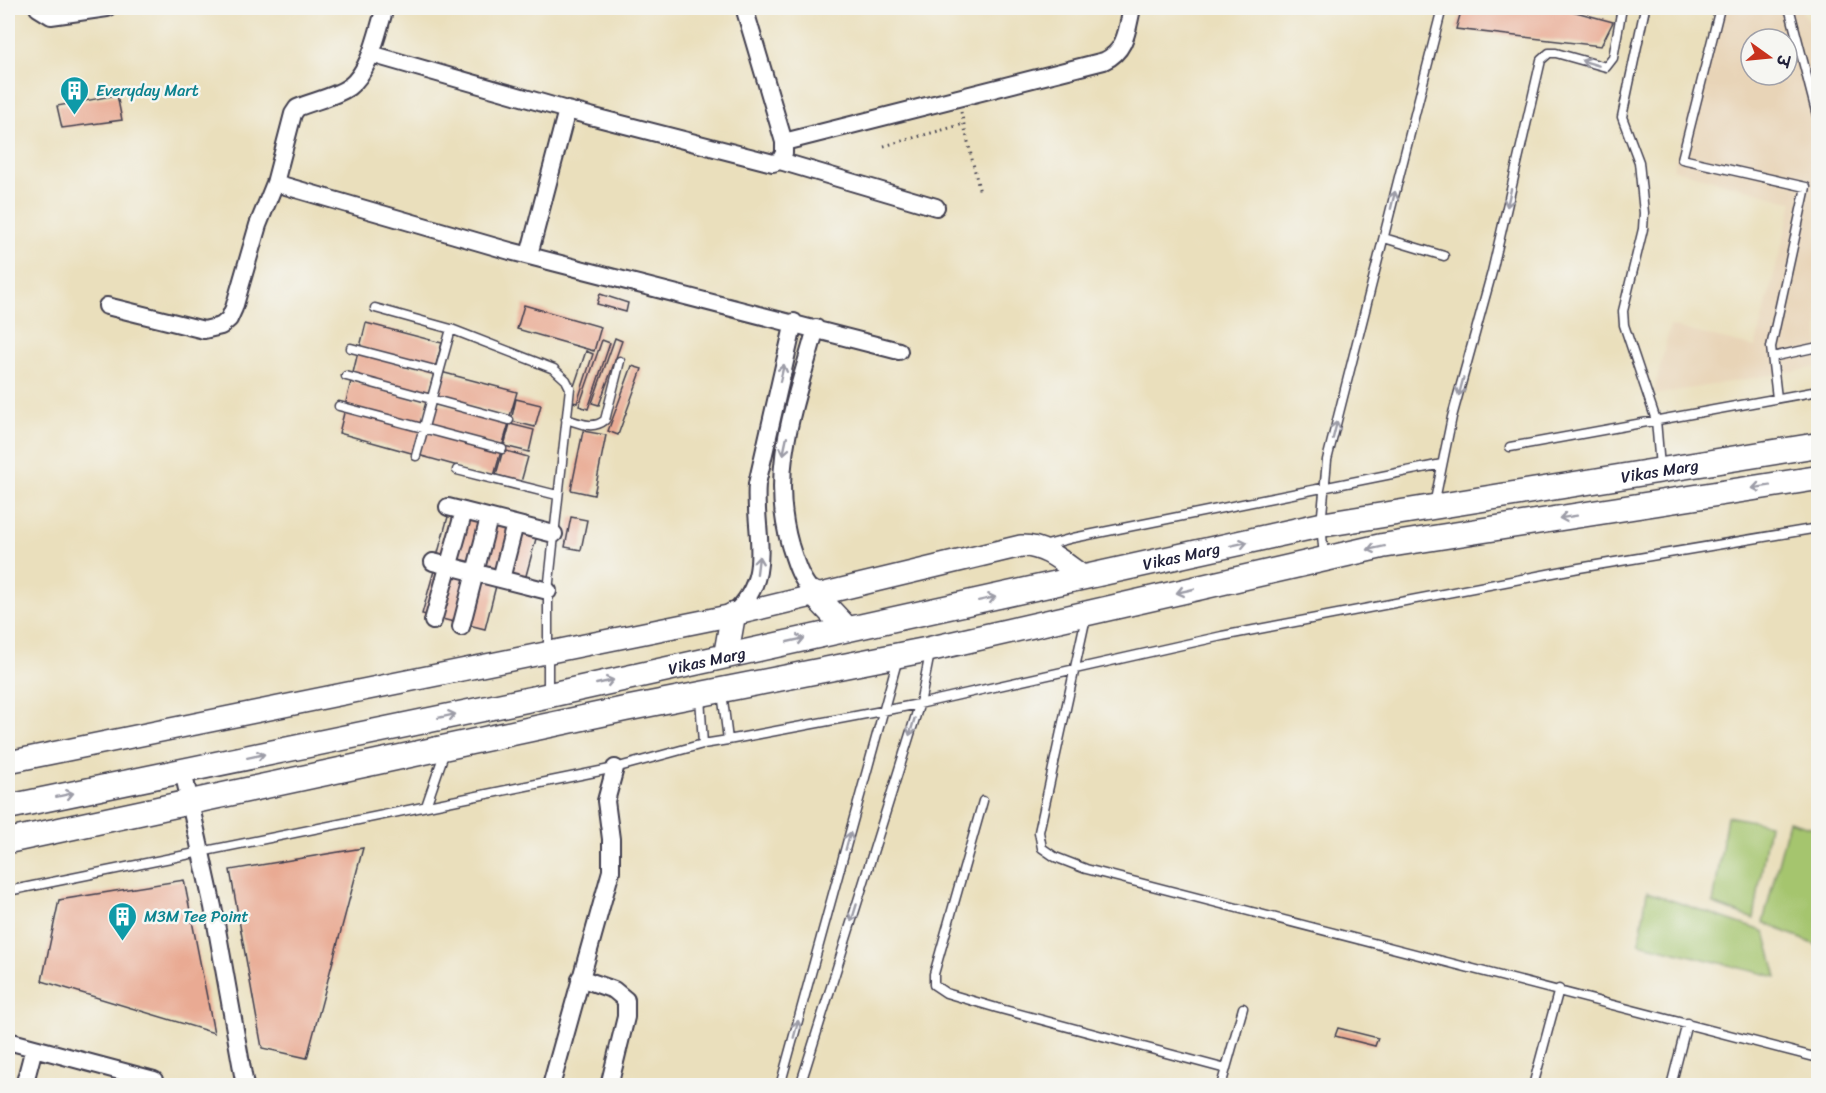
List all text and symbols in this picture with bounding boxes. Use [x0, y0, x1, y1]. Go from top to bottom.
north arrow [1739, 27, 1799, 87]
text: उ [1767, 50, 1799, 71]
one-way arrow [1581, 57, 1600, 68]
building icon: Everyday Mart [59, 74, 91, 116]
place label: Everyday Mart [96, 76, 199, 105]
one-way arrow [1503, 188, 1514, 208]
one-way arrow [1388, 191, 1400, 210]
one-way arrow [777, 364, 789, 383]
one-way arrow [1454, 377, 1466, 396]
one-way arrow [1329, 421, 1341, 440]
one-way arrow [779, 435, 790, 455]
street label: Vikas Marg [1619, 450, 1701, 492]
one-way arrow [1751, 481, 1771, 492]
one-way arrow [1559, 512, 1578, 523]
street label: Vikas Marg [1140, 534, 1223, 579]
one-way arrow [1228, 538, 1248, 549]
one-way arrow [1366, 543, 1386, 554]
one-way arrow [753, 555, 764, 575]
one-way arrow [1176, 586, 1195, 598]
one-way arrow [977, 593, 996, 605]
one-way arrow [786, 634, 805, 646]
street label: Vikas Marg [665, 638, 748, 683]
one-way arrow [596, 676, 615, 688]
one-way arrow [437, 710, 456, 722]
one-way arrow [906, 717, 917, 736]
one-way arrow [245, 750, 265, 761]
one-way arrow [55, 789, 74, 801]
one-way arrow [842, 832, 854, 851]
building icon: M3M Tee Point [107, 900, 139, 942]
place label: M3M Tee Point [144, 902, 248, 931]
one-way arrow [848, 903, 859, 922]
one-way arrow [791, 1020, 802, 1039]

